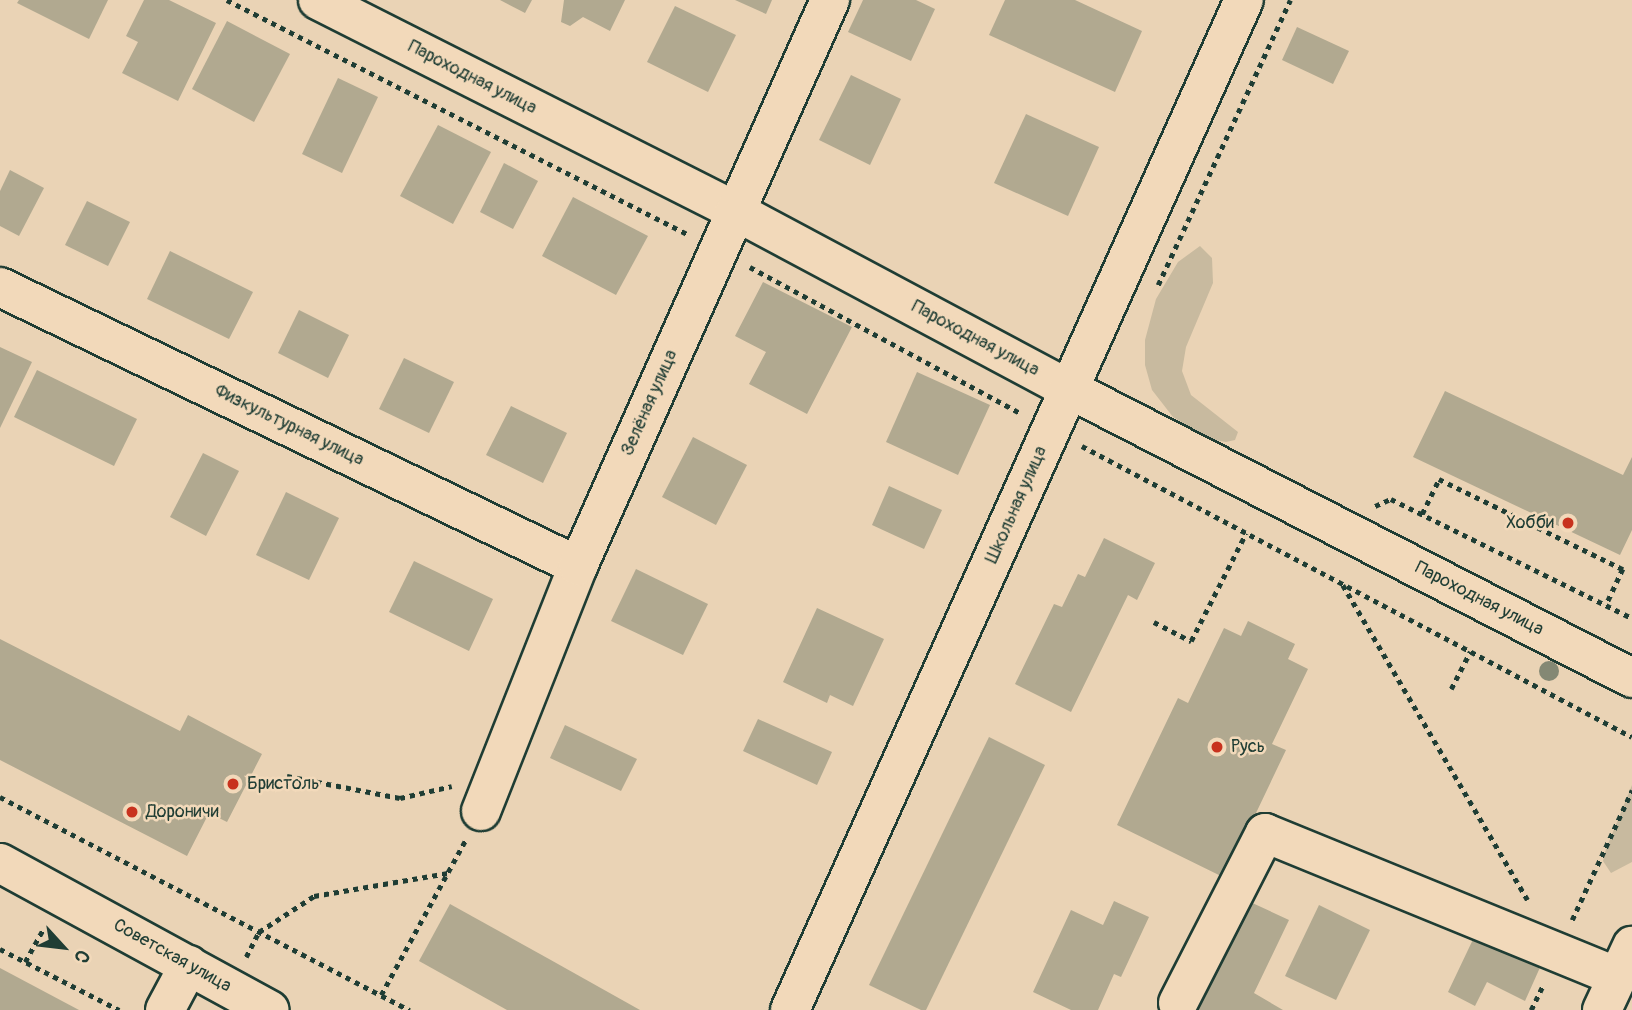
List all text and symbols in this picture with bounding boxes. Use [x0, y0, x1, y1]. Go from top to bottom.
street label: Пароходная улица [404, 36, 540, 120]
street label: Пароходная улица [908, 296, 1042, 382]
street label: Зелёная улица [617, 347, 683, 459]
street label: Физкультурная улица [211, 381, 367, 471]
street label: Школьная улица [982, 443, 1052, 567]
place label: Хобби [1506, 512, 1554, 534]
marker: Хобби [1560, 515, 1576, 531]
street label: Пароходная улица [1411, 557, 1547, 641]
place label: Русь [1231, 736, 1265, 758]
marker: Русь [1209, 739, 1225, 755]
place label: Бристоль [247, 773, 320, 795]
marker: Бристоль [225, 776, 241, 792]
place label: Дороничи [146, 801, 219, 823]
marker: Дороничи [124, 804, 140, 820]
north arrow [28, 912, 98, 982]
street label: Советская улица [109, 915, 235, 997]
text: С [68, 946, 95, 967]

